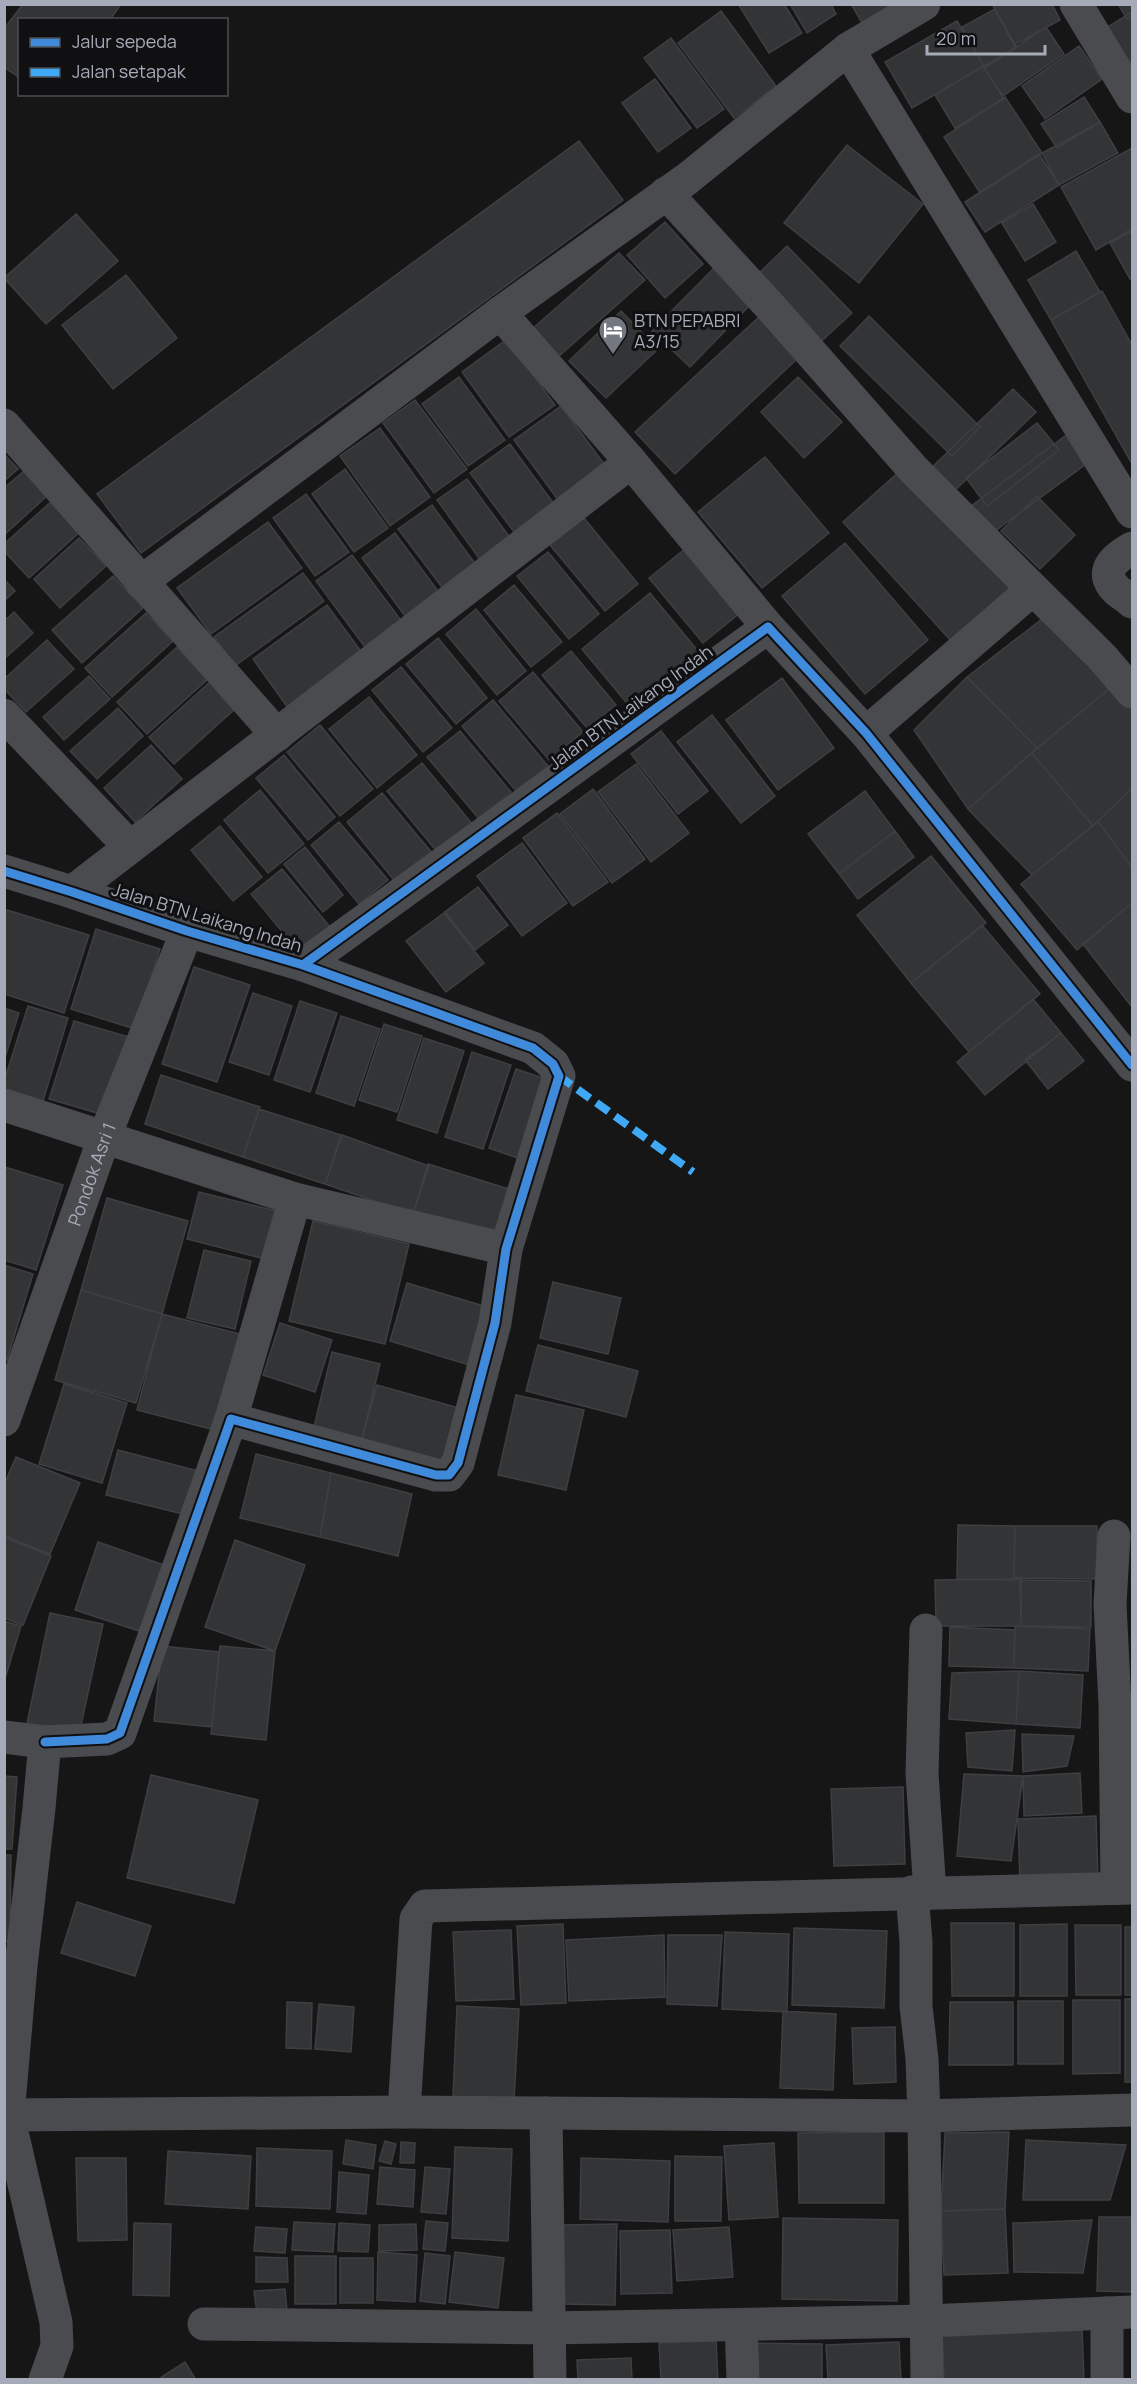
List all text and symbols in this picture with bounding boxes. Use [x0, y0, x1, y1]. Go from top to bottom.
legend [18, 18, 228, 96]
scale bar [927, 18, 1046, 56]
text: 20 m [936, 26, 976, 50]
text: Jalur sepeda [72, 29, 177, 53]
text: Jalan setapak [72, 59, 187, 83]
place label: BTN PEPABRI A3/15 [634, 308, 740, 353]
hotel icon: BTN PEPABRI A3/15 [597, 314, 629, 356]
street label: Jalan BTN Laikang Indah [543, 639, 717, 775]
street label: Jalan BTN Laikang Indah [109, 877, 305, 957]
street label: Pondok Asri 1 [62, 1119, 121, 1229]

